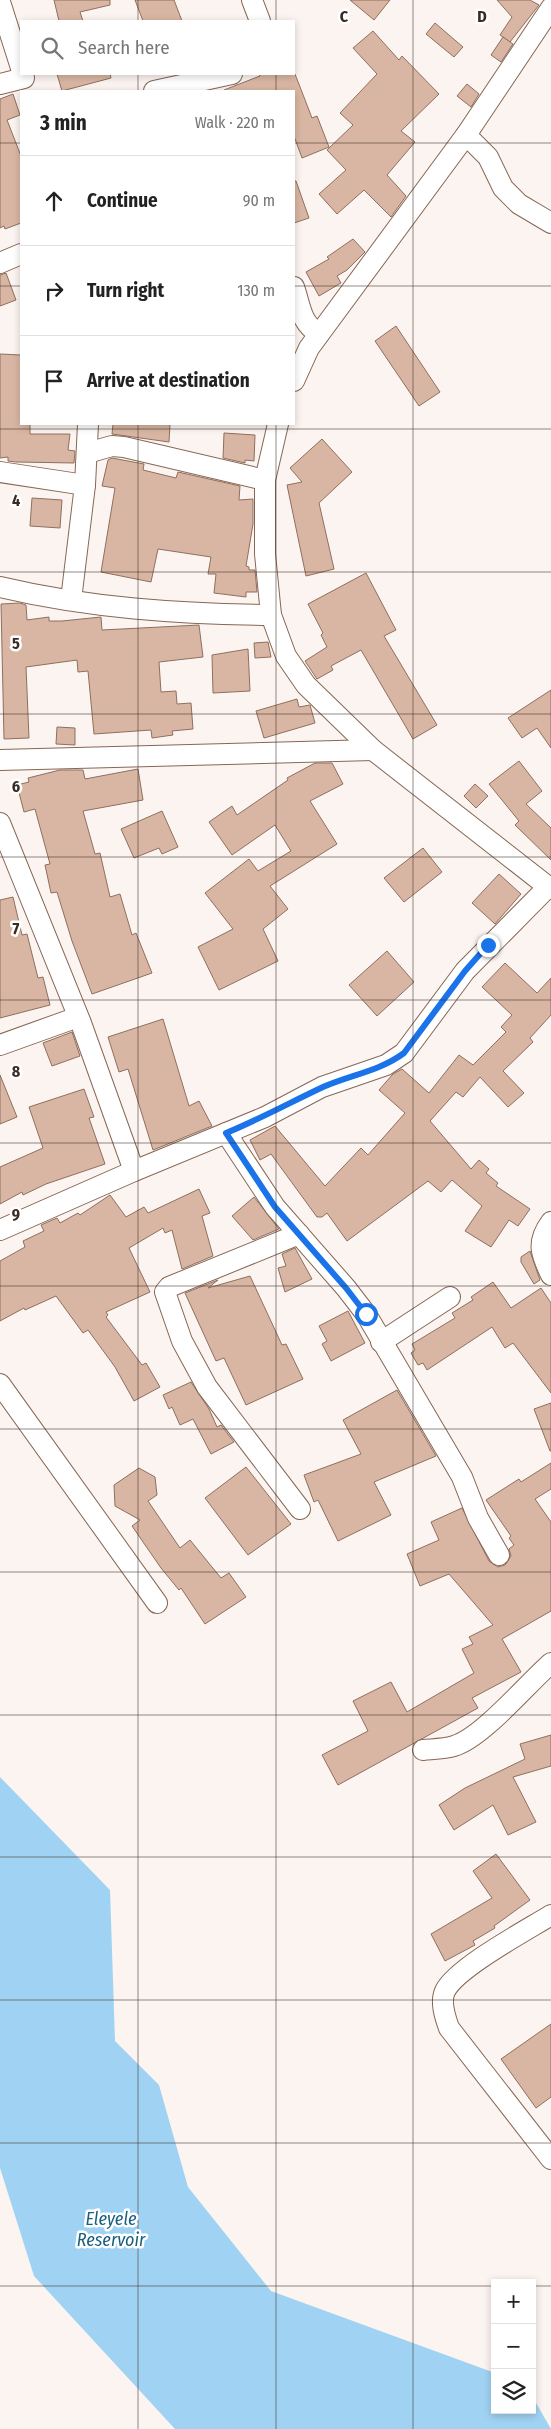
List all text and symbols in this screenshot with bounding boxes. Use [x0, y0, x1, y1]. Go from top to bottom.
text: C [340, 7, 349, 26]
text: D [477, 7, 487, 26]
search box [20, 20, 295, 75]
icon: search [38, 34, 66, 62]
text: Search here [78, 36, 170, 59]
text: 3 min [40, 110, 87, 136]
text: Walk · 220 m [195, 113, 275, 132]
icon: ahead [40, 187, 68, 215]
text: Continue [87, 189, 158, 212]
text: 90 m [243, 191, 275, 210]
icon: right [40, 277, 68, 305]
text: Turn right [87, 279, 164, 302]
text: 130 m [237, 281, 275, 300]
icon: arrive [40, 367, 68, 395]
text: Arrive at destination [87, 369, 250, 392]
text: 4 [12, 491, 20, 510]
text: 5 [12, 634, 20, 653]
text: 6 [12, 777, 20, 796]
text: 7 [13, 919, 20, 938]
route end [477, 934, 500, 957]
text: 8 [12, 1062, 21, 1081]
text: 9 [12, 1205, 20, 1224]
route start [355, 1303, 378, 1326]
water label: Eleyele Reservoir [77, 2208, 146, 2251]
map controls [491, 2279, 536, 2414]
button: + [491, 2279, 536, 2324]
button: − [491, 2324, 536, 2369]
button: layers [491, 2369, 536, 2414]

